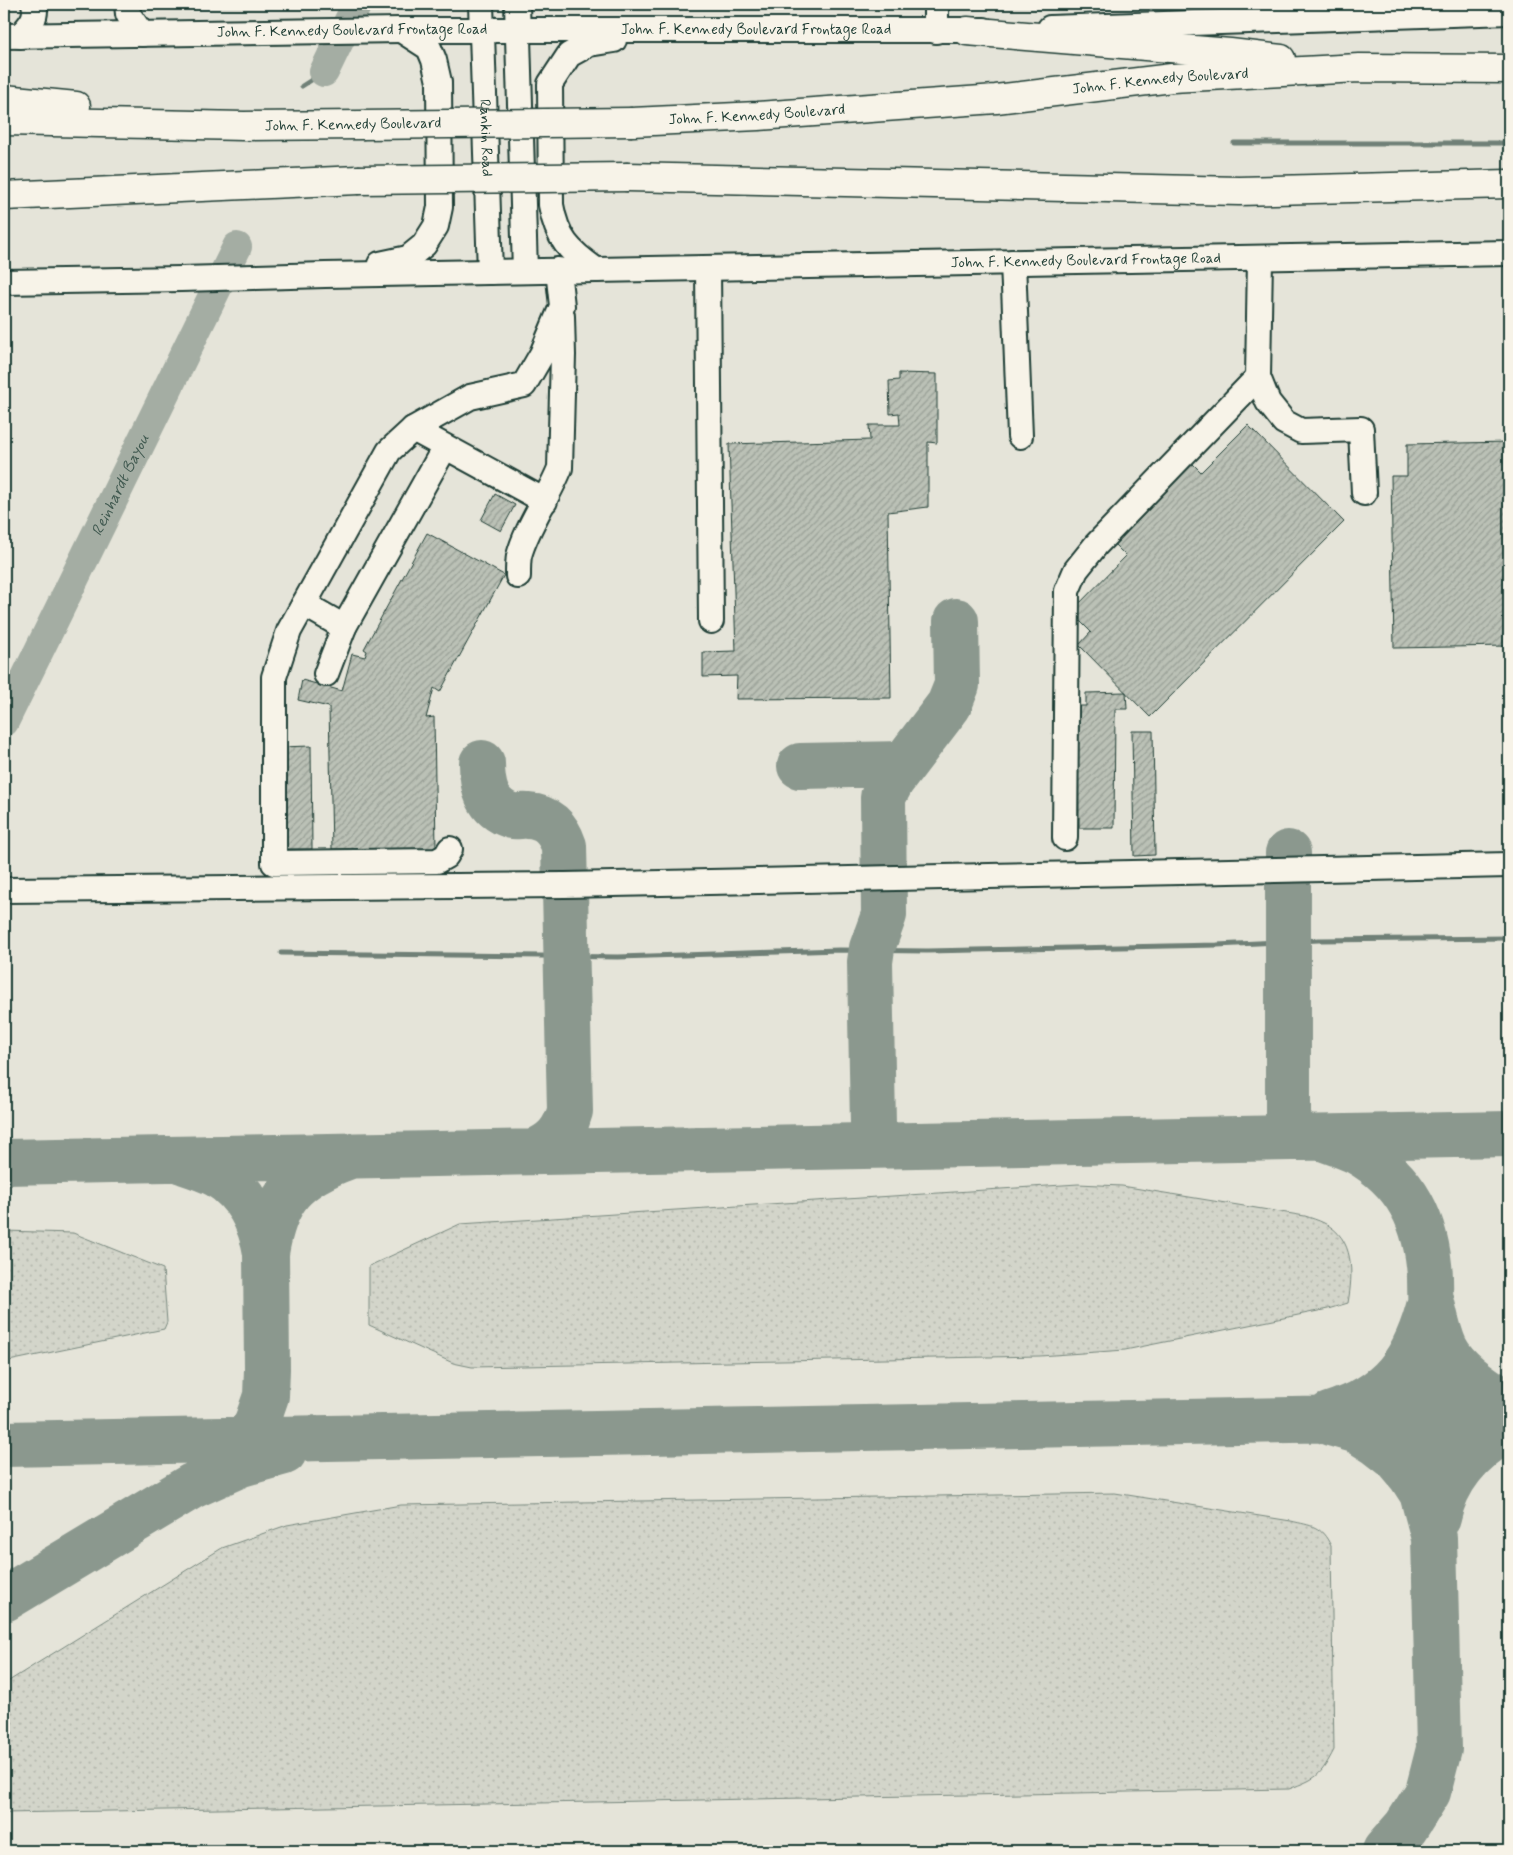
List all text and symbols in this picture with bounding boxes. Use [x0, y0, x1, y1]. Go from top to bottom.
street label: John F. Kennedy Boulevard Frontage Road [217, 20, 487, 43]
street label: John F. Kennedy Boulevard Frontage Road [621, 20, 891, 41]
street label: John F. Kennedy Boulevard [1071, 64, 1249, 100]
street label: Rankin Road [474, 99, 497, 177]
street label: John F. Kennedy Boulevard [668, 100, 846, 130]
street label: John F. Kennedy Boulevard [264, 113, 442, 137]
street label: John F. Kennedy Boulevard Frontage Road [950, 248, 1221, 273]
water label: Reinhardt Bayou [86, 430, 154, 539]

